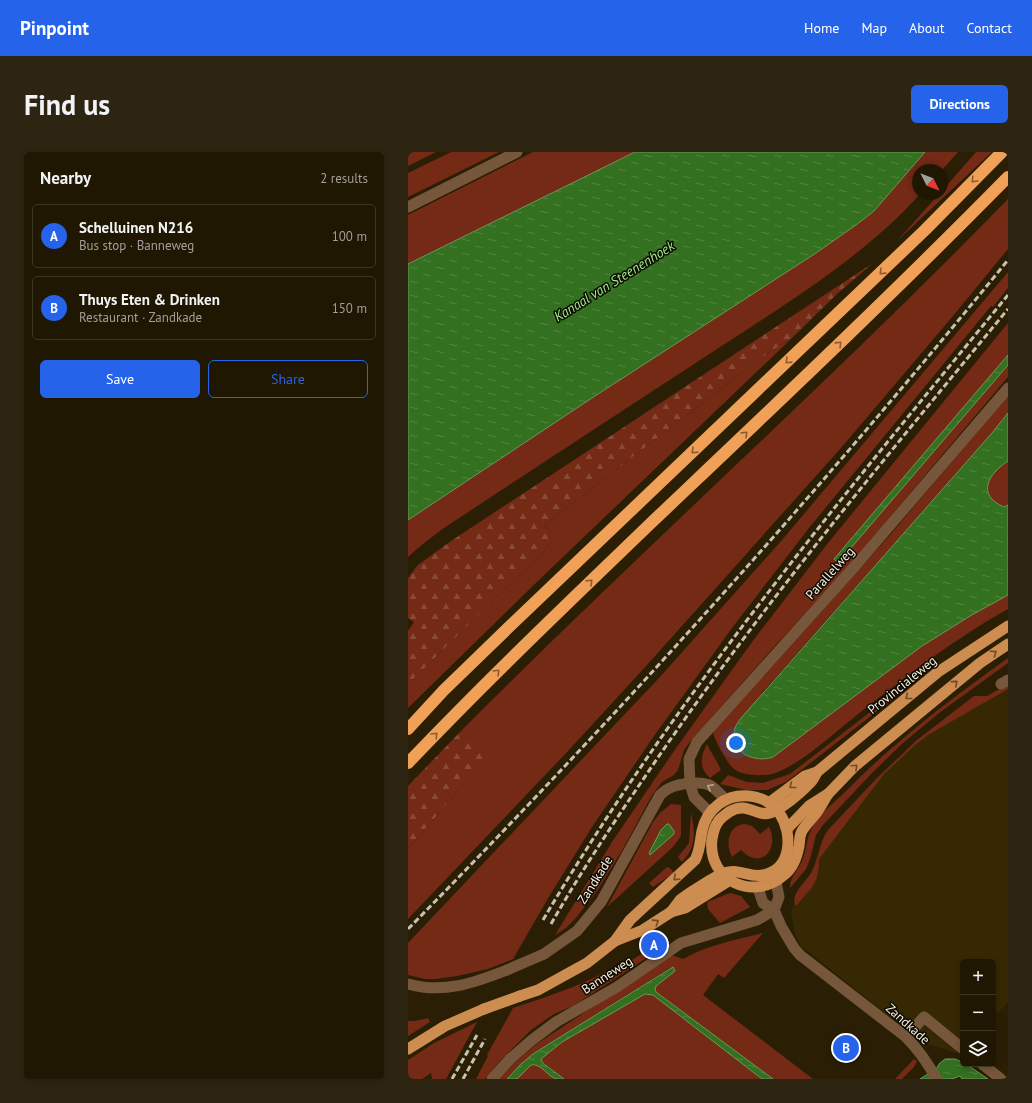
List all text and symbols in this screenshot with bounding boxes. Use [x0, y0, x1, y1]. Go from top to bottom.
text: Pinpoint [20, 16, 89, 40]
text: Home [804, 19, 839, 37]
text: Map [861, 19, 887, 37]
text: About [909, 19, 945, 37]
text: Contact [967, 19, 1012, 37]
button: Directions [911, 85, 1008, 123]
text: Find us [24, 86, 110, 123]
north arrow [912, 164, 948, 200]
text: Nearby [40, 167, 91, 189]
text: 2 results [320, 170, 368, 187]
one-way arrow [971, 175, 979, 183]
text: Schelluinen N216 [79, 218, 193, 237]
text: A [50, 228, 58, 245]
text: 100 m [332, 228, 367, 245]
water label: Kanaal van Steenenhoek [550, 236, 678, 325]
text: Bus stop · Banneweg [79, 237, 194, 254]
one-way arrow [879, 267, 887, 274]
text: Thuys Eten & Drinken [79, 290, 220, 309]
text: B [50, 300, 58, 317]
text: 150 m [332, 300, 367, 317]
text: Restaurant · Zandkade [79, 309, 202, 326]
one-way arrow [834, 341, 842, 349]
one-way arrow [785, 357, 793, 364]
button: Save [40, 360, 200, 398]
button: Share [208, 360, 368, 398]
one-way arrow [740, 431, 748, 439]
one-way arrow [691, 446, 699, 454]
street label: Parallelweg [802, 543, 858, 603]
one-way arrow [585, 579, 593, 587]
one-way arrow [990, 650, 997, 658]
street label: Provincialeweg [864, 652, 940, 718]
one-way arrow [492, 669, 500, 677]
one-way arrow [950, 681, 958, 688]
one-way arrow [905, 693, 912, 700]
one-way arrow [430, 732, 438, 740]
your location [726, 733, 746, 753]
one-way arrow [851, 765, 858, 772]
one-way arrow [790, 781, 797, 788]
one-way arrow [707, 784, 714, 792]
street label: Zandkade [574, 853, 616, 907]
one-way arrow [673, 873, 681, 880]
one-way arrow [652, 919, 659, 927]
pin: A [641, 930, 667, 960]
street label: Banneweg [578, 952, 636, 998]
map controls [960, 959, 996, 1067]
button: + [960, 959, 996, 995]
button: − [960, 995, 996, 1031]
street label: Zandkade [882, 1000, 934, 1048]
button: layers [960, 1031, 996, 1067]
pin: B [833, 1033, 859, 1063]

